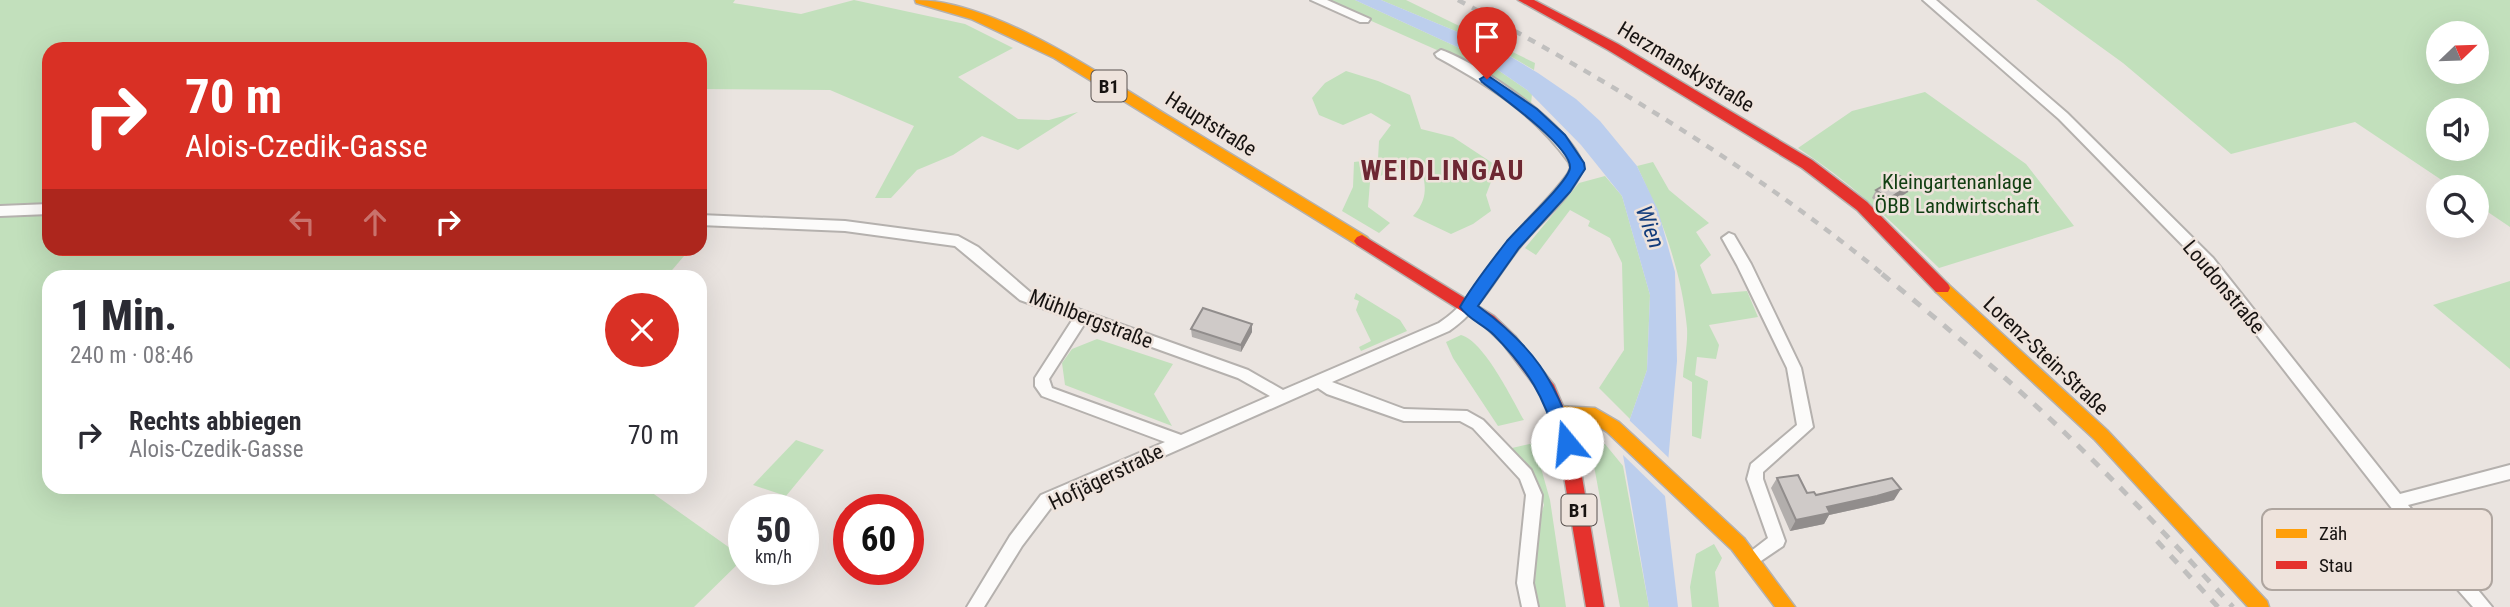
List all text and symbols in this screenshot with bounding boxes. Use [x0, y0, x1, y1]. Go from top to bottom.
pin [1457, 7, 1517, 79]
street label: Herzmanskystraße [1613, 17, 1759, 117]
icon: arrive [1468, 18, 1506, 56]
north arrow [2426, 21, 2488, 84]
map controls [2426, 21, 2489, 238]
text: 70 m [185, 68, 282, 125]
icon: right [70, 70, 161, 161]
road number: B1 [1092, 71, 1126, 102]
street label: Hauptstraße [1161, 87, 1261, 161]
button: sound [2426, 98, 2489, 161]
text: Alois-Czedik-Gasse [185, 127, 428, 165]
district label: WEIDLINGAU [1360, 154, 1526, 187]
park label: Kleingartenanlage ÖBB Landwirtschaft [1875, 170, 2039, 218]
button: search [2426, 175, 2489, 238]
water label: Wien [1630, 202, 1670, 252]
icon: left [283, 203, 321, 241]
icon: ahead [356, 203, 394, 241]
icon: right [429, 203, 467, 241]
street label: Loudonstraße [2178, 235, 2270, 339]
street label: Mühlbergstraße [1026, 284, 1156, 354]
text: 1 Min. [70, 291, 177, 340]
street label: Lorenz-Stein-Straße [1978, 292, 2114, 420]
button: close [605, 293, 679, 367]
text: 240 m · 08:46 [70, 342, 194, 369]
text: Rechts abbiegen [129, 406, 302, 436]
position arrow [1530, 406, 1604, 480]
icon: right [70, 416, 108, 454]
text: 70 m [628, 420, 679, 450]
text: Alois-Czedik-Gasse [129, 436, 303, 463]
street label: Hofjägerstraße [1045, 439, 1167, 515]
speed limit sign: 60 [833, 494, 924, 585]
road number: B1 [1562, 495, 1596, 526]
legend [2262, 509, 2492, 590]
text: 50 [756, 510, 791, 551]
text: Zäh [2319, 522, 2347, 545]
text: km/h [755, 546, 792, 567]
text: Stau [2319, 554, 2353, 577]

